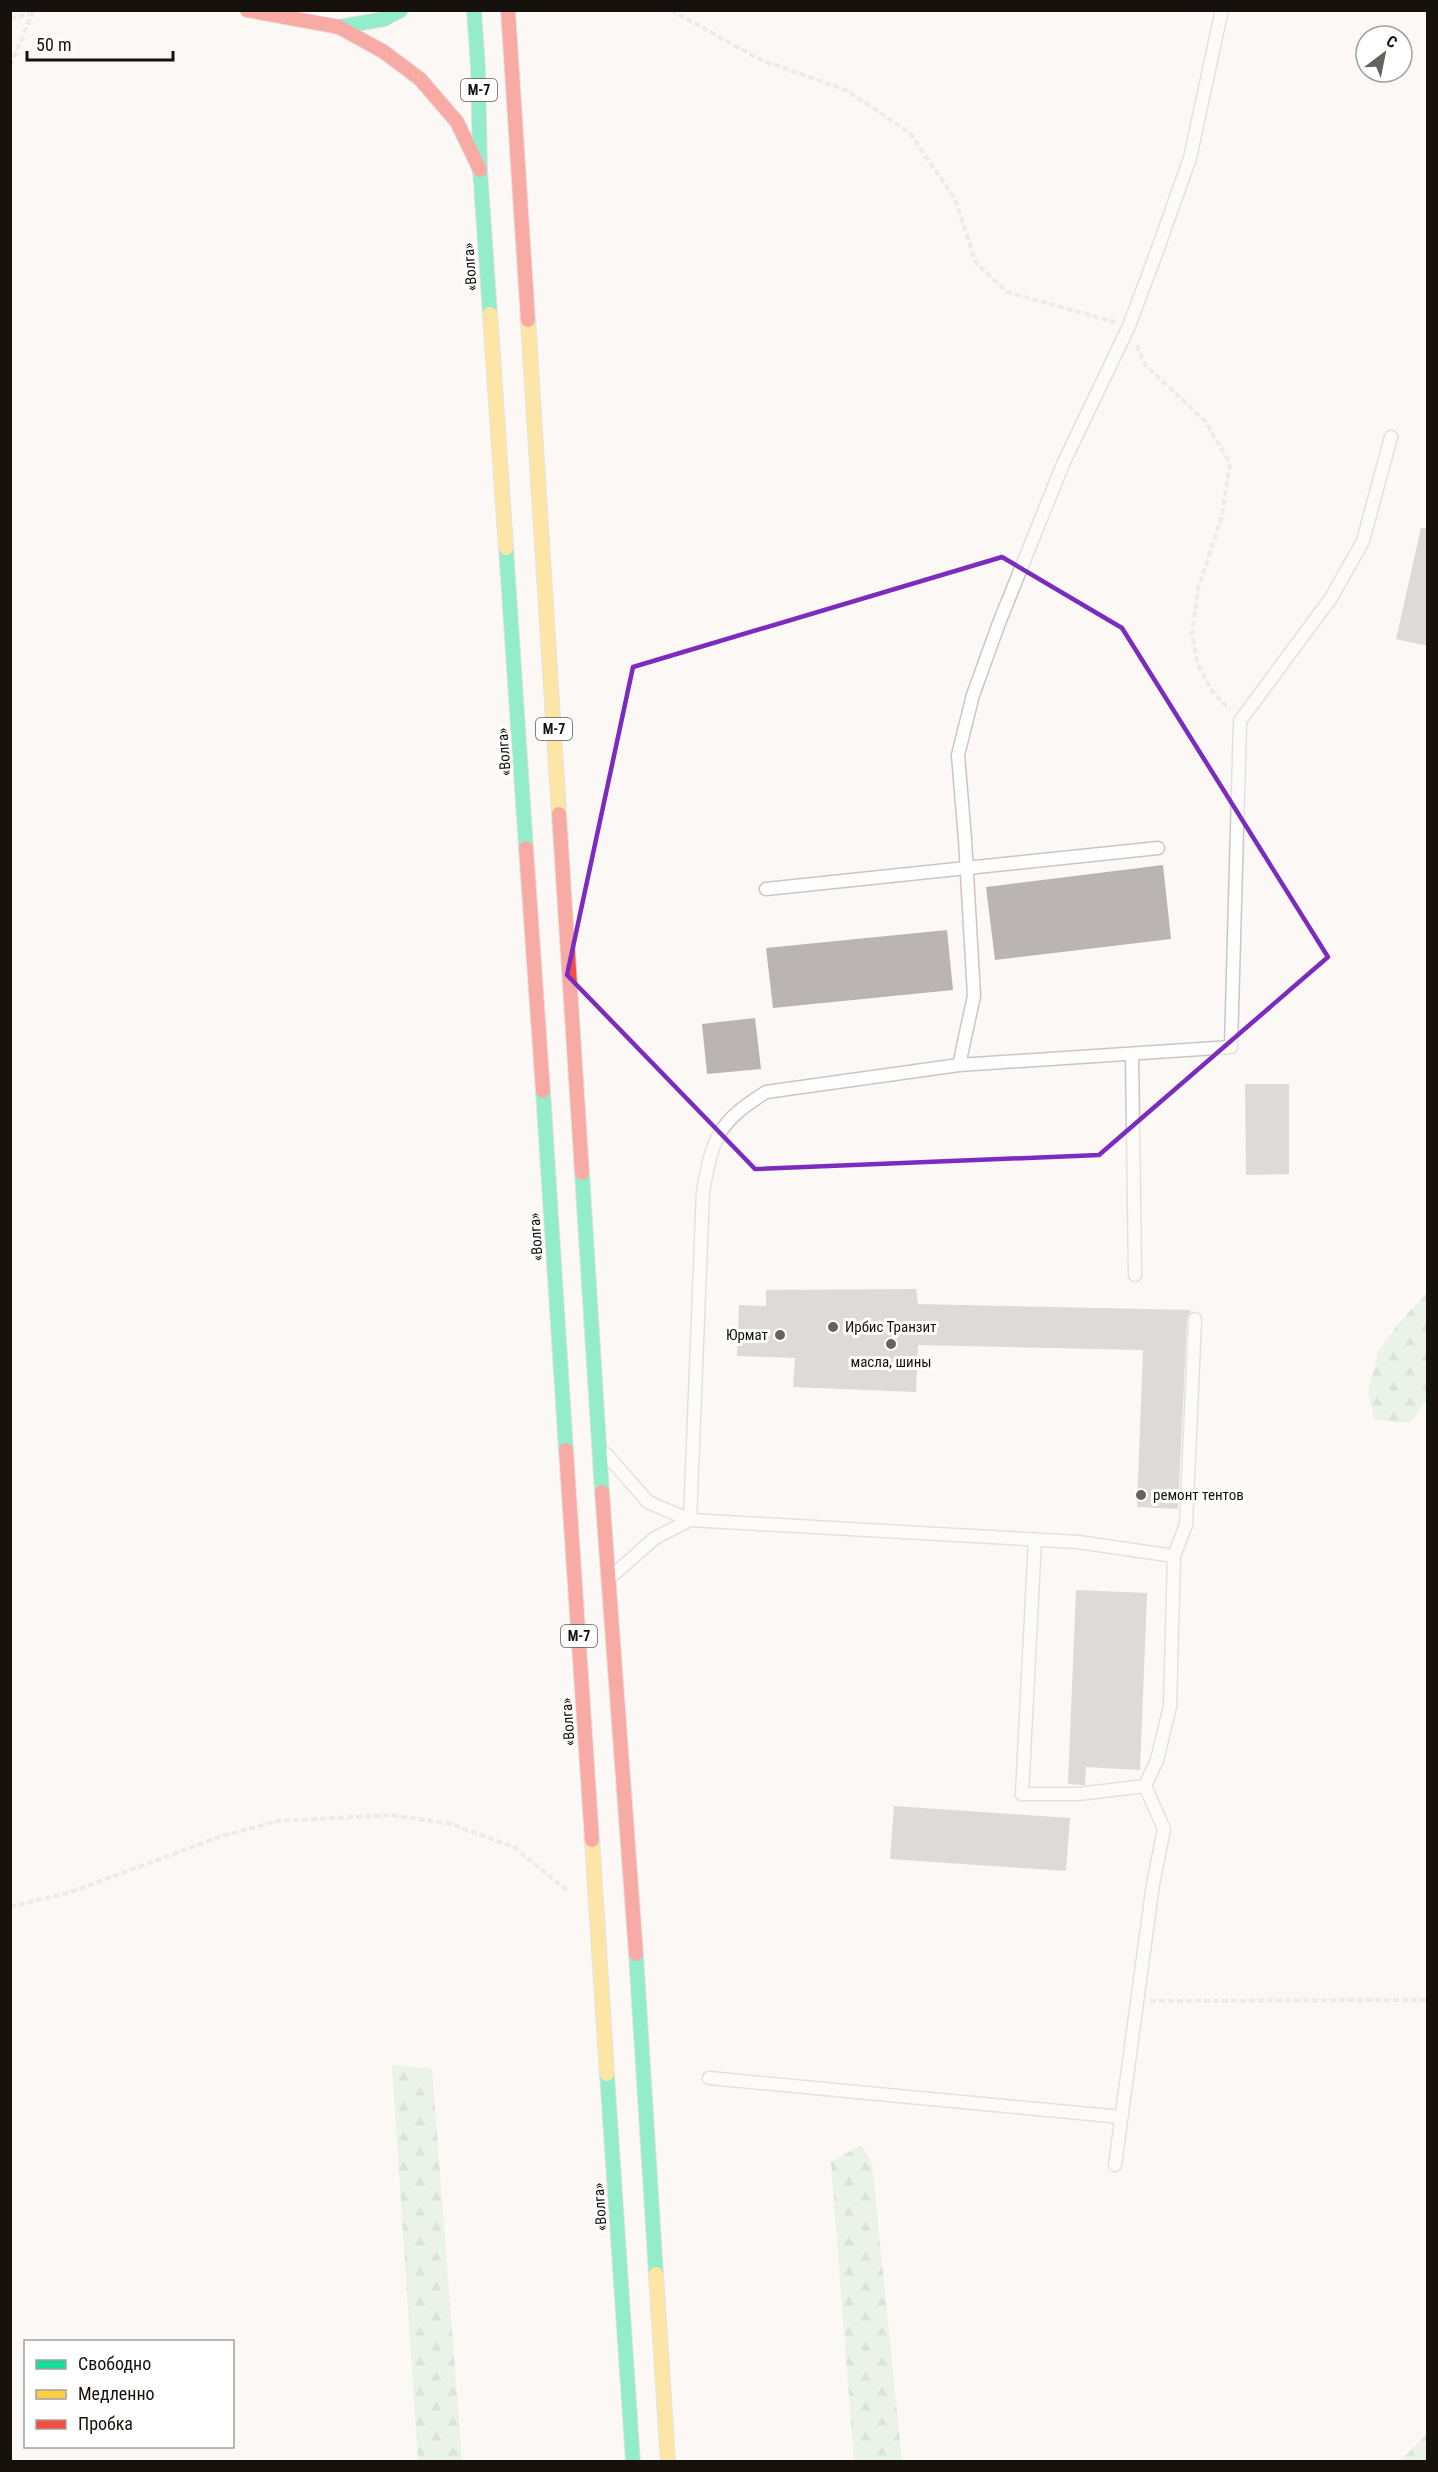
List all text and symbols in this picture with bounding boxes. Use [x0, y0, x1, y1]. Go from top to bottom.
scale bar [27, 24, 172, 62]
north arrow [1354, 24, 1414, 84]
text: С [1383, 31, 1401, 52]
text: 50 m [36, 34, 71, 55]
road number: М-7 [461, 79, 497, 101]
street label: «Волга» [459, 242, 481, 292]
road number: М-7 [536, 718, 572, 740]
street label: «Волга» [493, 727, 515, 777]
street label: «Волга» [525, 1212, 547, 1262]
place label: Ирбис Транзит [845, 1318, 937, 1336]
marker: Ирбис Транзит [826, 1320, 840, 1334]
place label: Юрмат [726, 1326, 768, 1344]
marker: Юрмат [773, 1328, 787, 1342]
marker: масла, шины [884, 1337, 898, 1351]
place label: масла, шины [850, 1353, 932, 1371]
place label: ремонт тентов [1153, 1486, 1244, 1504]
marker: ремонт тентов [1134, 1488, 1148, 1502]
road number: М-7 [561, 1625, 597, 1647]
street label: «Волга» [557, 1697, 579, 1747]
street label: «Волга» [589, 2182, 611, 2232]
legend [24, 2340, 234, 2448]
text: Свободно [78, 2353, 151, 2374]
text: Медленно [78, 2383, 155, 2404]
text: Пробка [78, 2413, 133, 2434]

